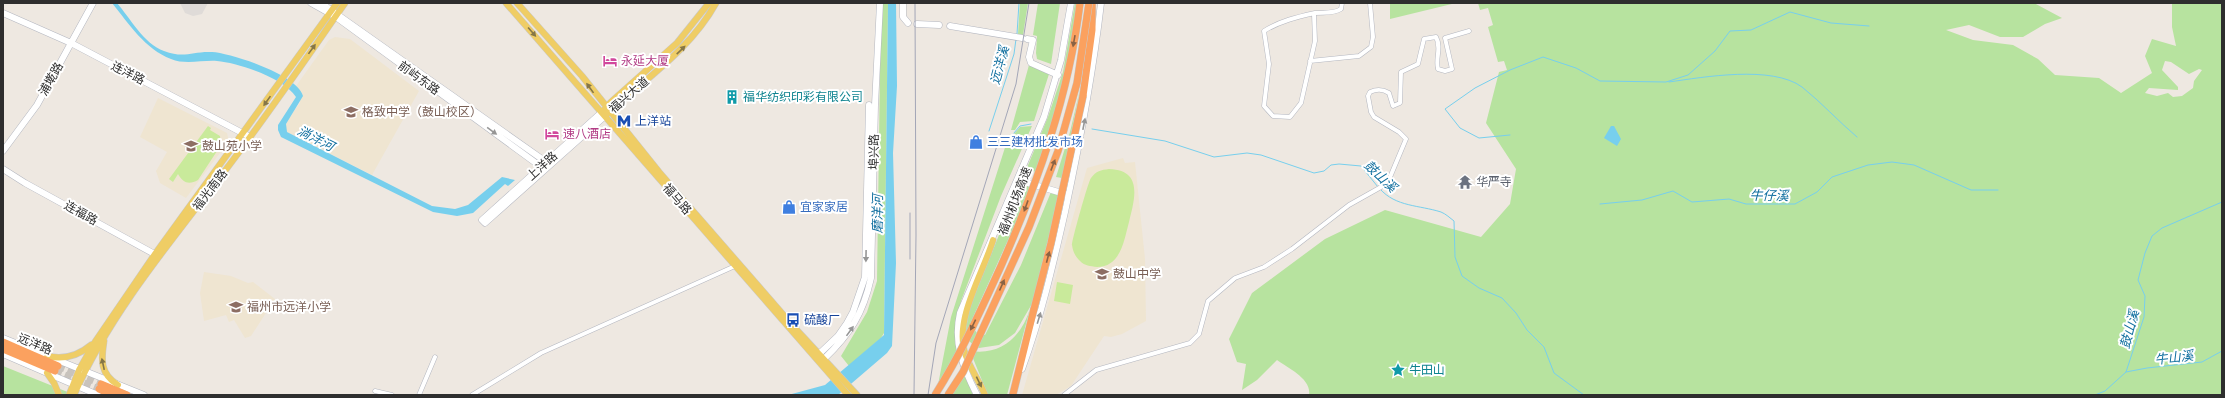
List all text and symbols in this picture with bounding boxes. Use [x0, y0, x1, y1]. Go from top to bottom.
one-way arrow [527, 28, 536, 37]
one-way arrow [1070, 35, 1076, 48]
water label: 远洋溪 [987, 42, 1013, 86]
one-way arrow [308, 44, 317, 55]
one-way arrow [676, 45, 686, 55]
hotel icon: 永延大厦 [602, 53, 618, 69]
place label: 永延大厦 [621, 54, 669, 68]
street label: 前屿东路 [395, 58, 443, 98]
street label: 连洋路 [109, 59, 147, 87]
street label: 浦墘路 [36, 60, 66, 98]
street label: 福兴大道 [606, 74, 652, 116]
one-way arrow [586, 82, 594, 93]
building icon: 福华纺织印彩有限公司 [724, 89, 740, 105]
place label: 福华纺织印彩有限公司 [743, 90, 863, 104]
one-way arrow [263, 96, 271, 106]
school or university icon: 格致中学（鼓山校区） [343, 104, 359, 120]
place label: 格致中学（鼓山校区） [362, 105, 482, 119]
metro station icon: 上洋站 [616, 113, 632, 129]
place label: 上洋站 [635, 114, 671, 128]
one-way arrow [1081, 117, 1087, 130]
water label: 淌洋河 [295, 123, 339, 156]
hotel icon: 速八酒店 [544, 126, 560, 142]
one-way arrow [486, 127, 497, 135]
place label: 速八酒店 [563, 127, 611, 141]
street label: 埠兴路 [867, 134, 881, 170]
shop icon: 三三建材批发市场 [968, 134, 984, 150]
place label: 三三建材批发市场 [987, 135, 1083, 149]
school or university icon: 鼓山苑小学 [183, 138, 199, 154]
place label: 鼓山苑小学 [202, 139, 262, 153]
street label: 上洋路 [524, 149, 560, 183]
water label: 鼓山溪 [1361, 158, 1401, 197]
one-way arrow [1050, 159, 1056, 171]
street label: 福州机场高速 [996, 165, 1034, 237]
street label: 福光南路 [190, 167, 230, 213]
temple icon: 华严寺 [1457, 174, 1473, 190]
place label: 华严寺 [1476, 175, 1512, 189]
street label: 福马路 [660, 181, 694, 217]
water label: 牛仔溪 [1749, 188, 1791, 204]
water label: 磨洋河 [870, 191, 886, 234]
street label: 连福路 [62, 198, 100, 228]
shop icon: 宜家家居 [781, 199, 797, 215]
place label: 宜家家居 [800, 200, 848, 214]
one-way arrow [1023, 201, 1029, 213]
one-way arrow [863, 250, 869, 263]
one-way arrow [1045, 251, 1051, 264]
school or university icon: 鼓山中学 [1094, 266, 1110, 282]
place label: 鼓山中学 [1113, 267, 1161, 281]
one-way arrow [999, 279, 1005, 291]
school or university icon: 福州市远洋小学 [228, 299, 244, 315]
place label: 福州市远洋小学 [247, 300, 331, 314]
water label: 鼓山溪 [2117, 306, 2143, 350]
bus stop icon: 硫酸厂 [785, 312, 801, 328]
one-way arrow [1036, 312, 1042, 324]
place label: 硫酸厂 [804, 313, 840, 327]
one-way arrow [970, 319, 976, 331]
one-way arrow [846, 325, 854, 336]
street label: 远洋路 [16, 331, 54, 357]
water label: 牛山溪 [2154, 347, 2196, 368]
one-way arrow [100, 358, 106, 371]
place icon: 牛田山 [1390, 362, 1406, 378]
place label: 牛田山 [1409, 363, 1445, 377]
one-way arrow [976, 377, 982, 388]

